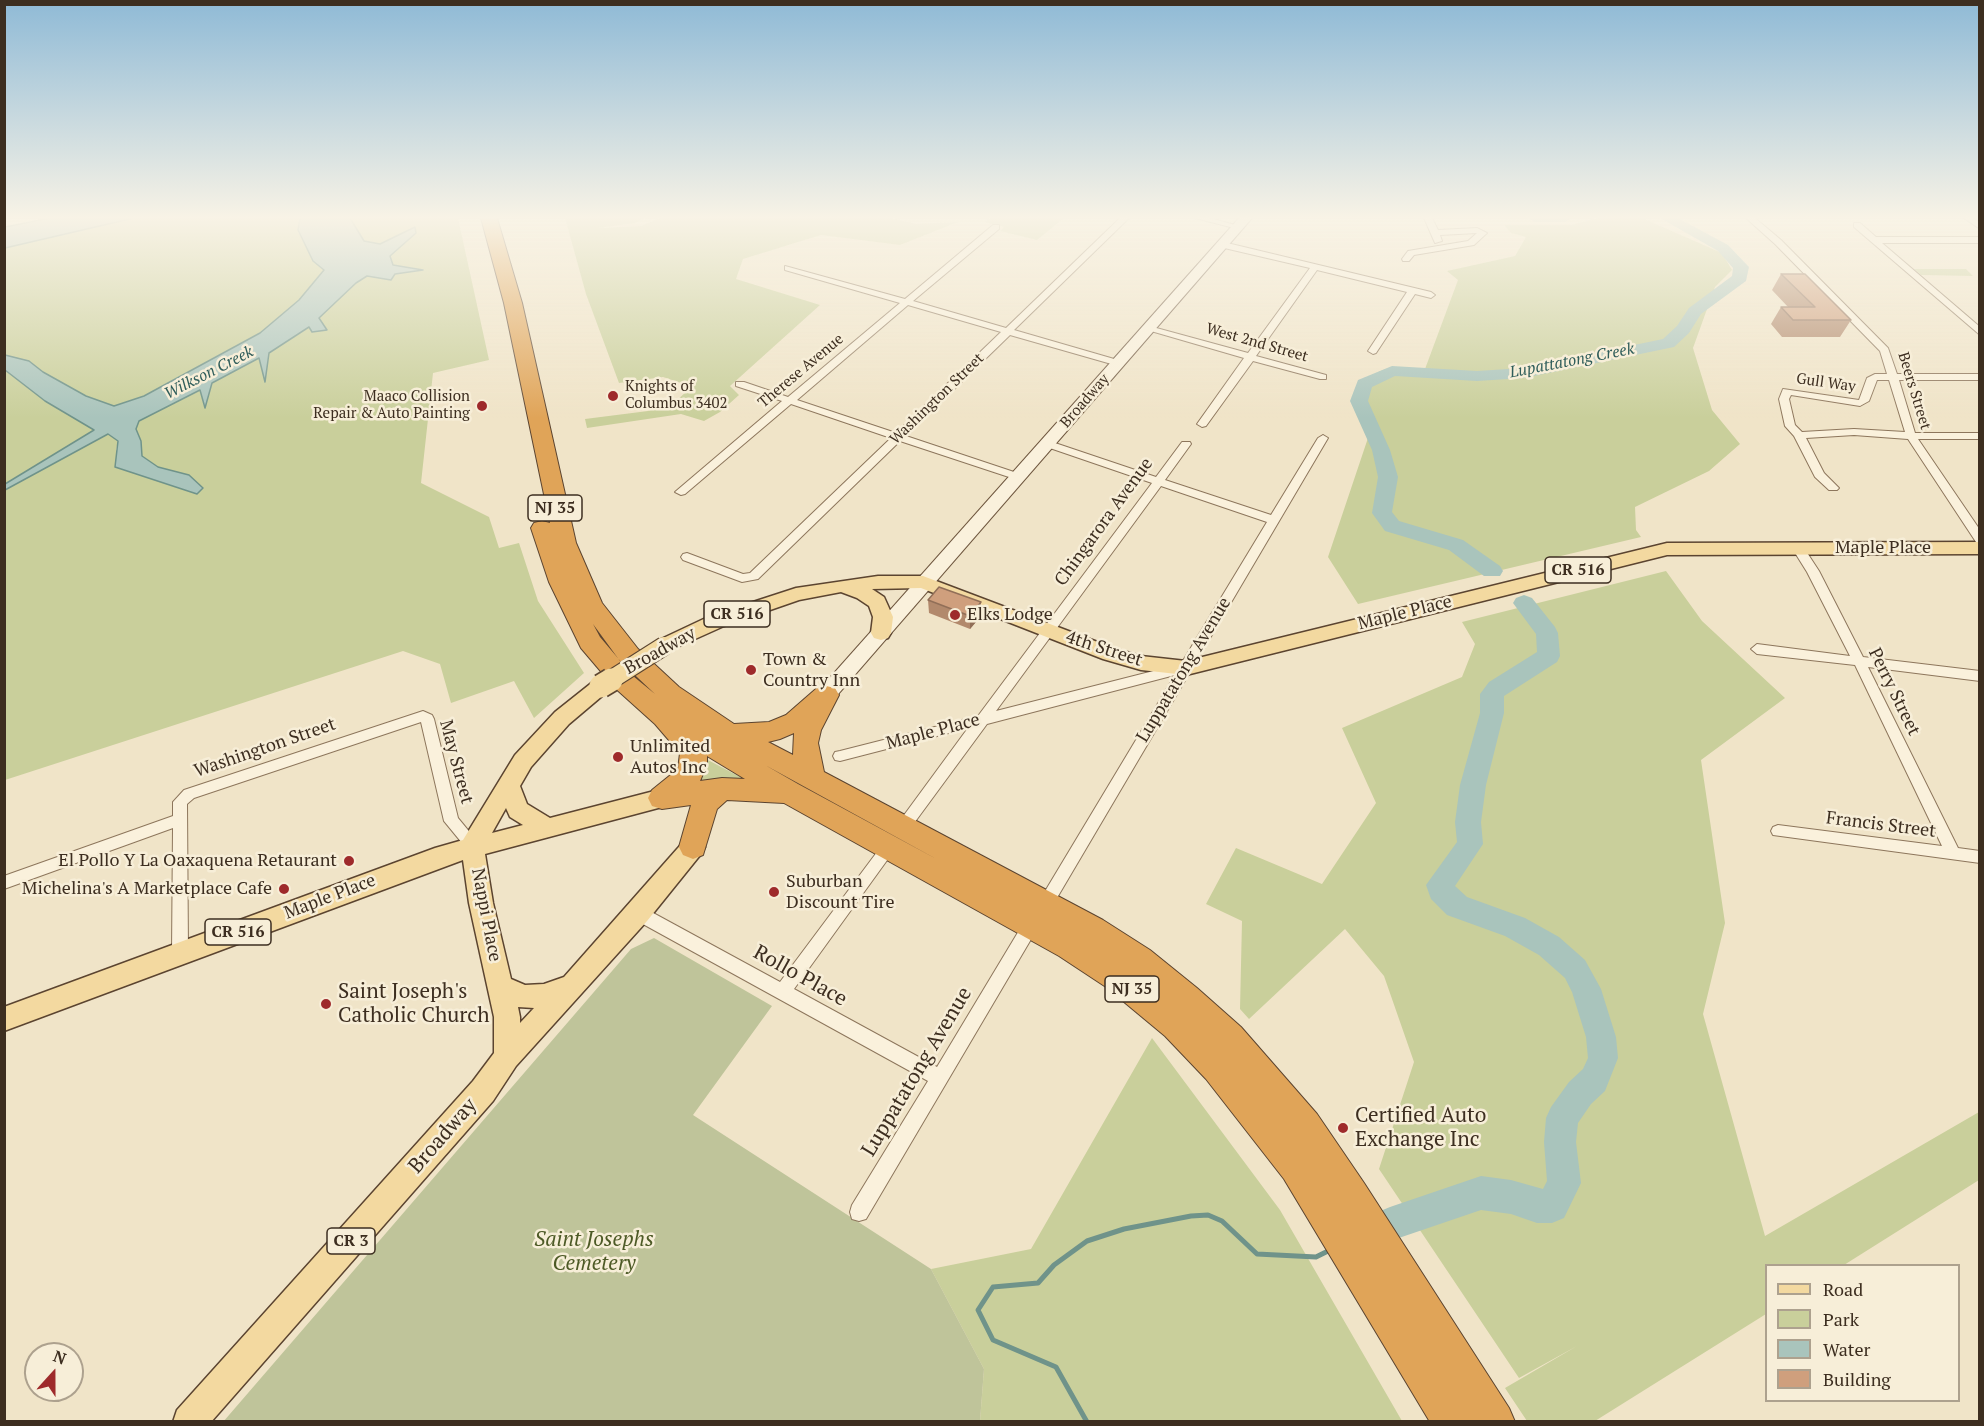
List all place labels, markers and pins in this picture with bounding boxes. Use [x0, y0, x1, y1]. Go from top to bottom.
place label: Knights of Columbus 3402 [625, 378, 728, 413]
place label: Maaco Collision Repair & Auto Painting [313, 388, 470, 423]
marker: Knights of Columbus 3402 [606, 389, 620, 403]
marker: Maaco Collision Repair & Auto Painting [475, 399, 489, 413]
place label: Elks Lodge [967, 604, 1053, 626]
marker: Elks Lodge [948, 608, 962, 622]
place label: Town & Country Inn [763, 649, 860, 692]
marker: Town & Country Inn [744, 663, 758, 677]
place label: Unlimited Autos Inc [630, 736, 710, 778]
marker: Unlimited Autos Inc [611, 750, 625, 764]
place label: El Pollo Y La Oaxaquena Retaurant [58, 850, 337, 872]
marker: El Pollo Y La Oaxaquena Retaurant [342, 854, 356, 868]
place label: Suburban Discount Tire [786, 871, 895, 914]
place label: Michelina's A Marketplace Cafe [22, 878, 272, 900]
marker: Michelina's A Marketplace Cafe [277, 882, 291, 896]
marker: Suburban Discount Tire [767, 885, 781, 899]
place label: Saint Joseph's Catholic Church [338, 979, 489, 1029]
marker: Saint Joseph's Catholic Church [319, 997, 333, 1011]
place label: Certified Auto Exchange Inc [1355, 1103, 1486, 1153]
marker: Certified Auto Exchange Inc [1336, 1121, 1350, 1135]

